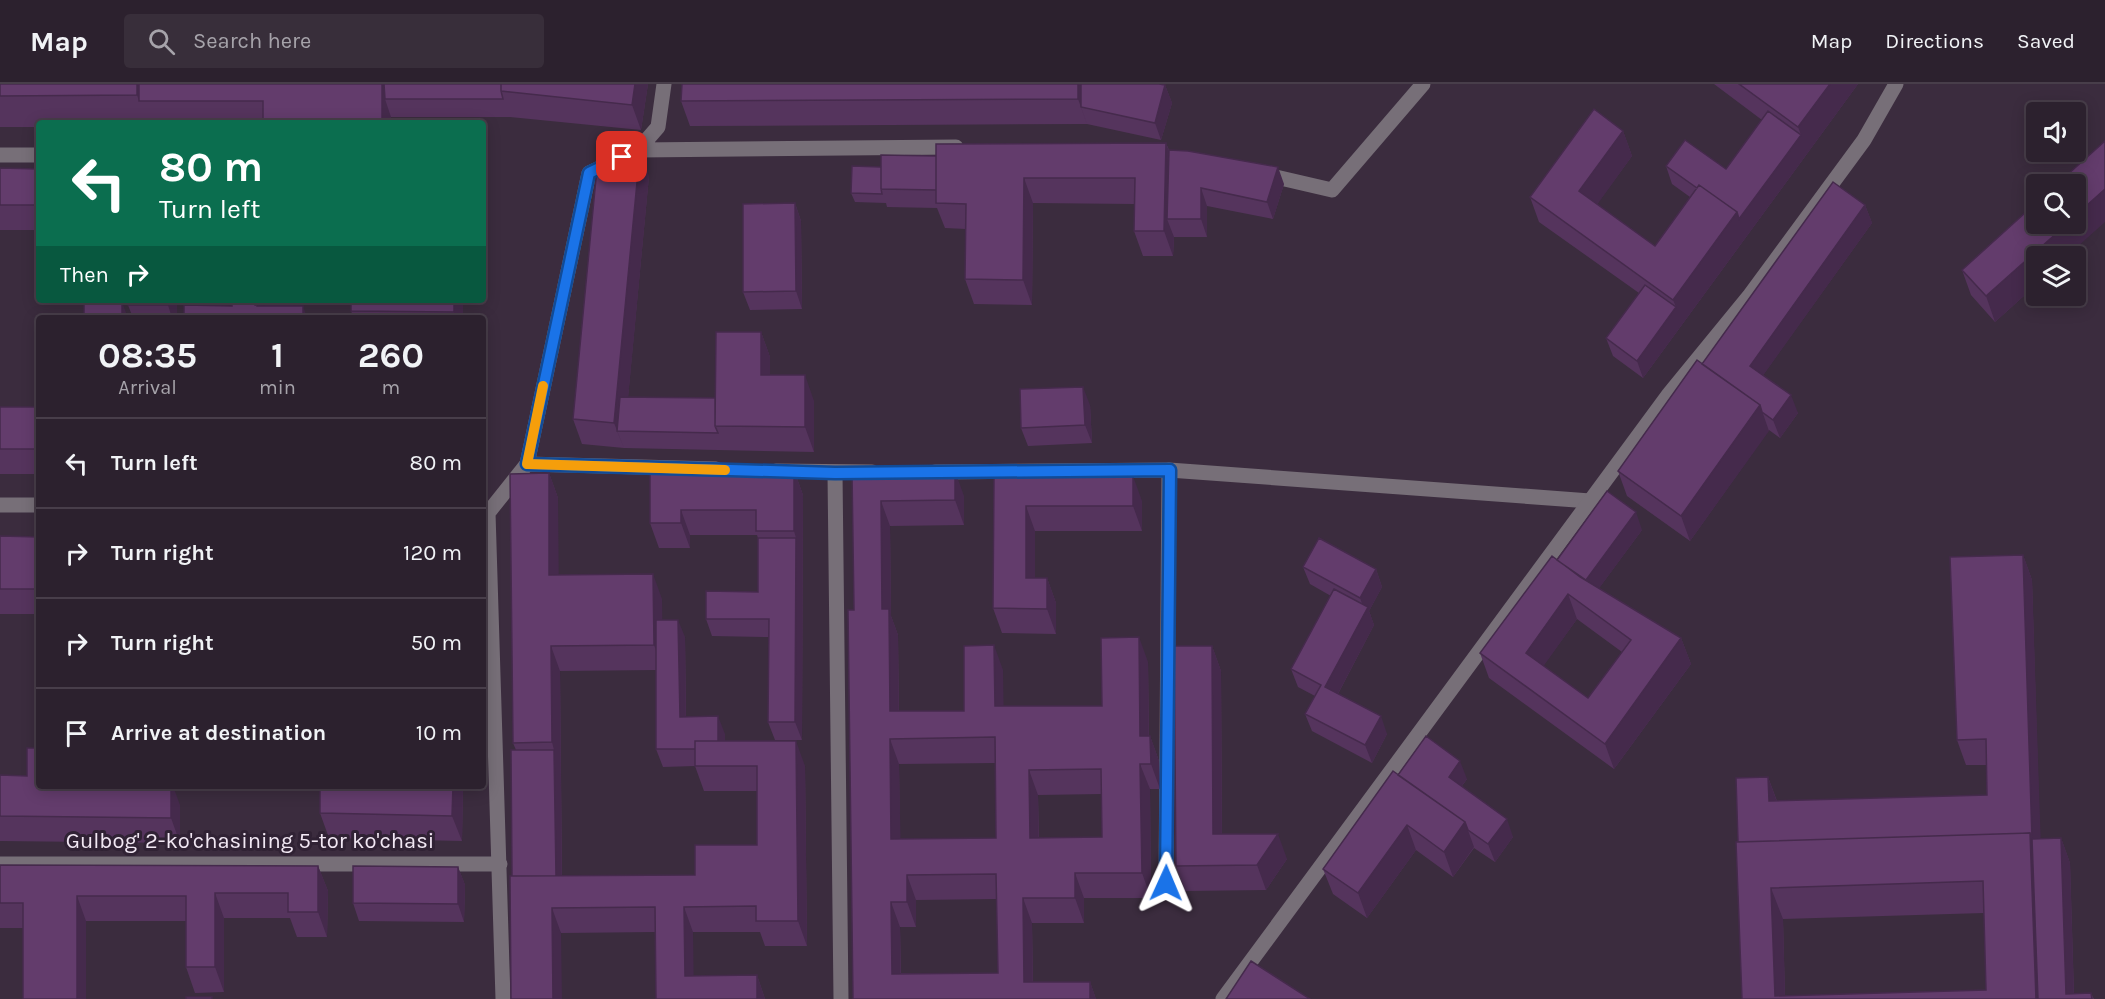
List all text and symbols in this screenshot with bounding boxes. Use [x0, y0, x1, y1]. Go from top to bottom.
search box [124, 14, 544, 68]
text: Map [30, 25, 88, 58]
icon: search [145, 25, 178, 58]
text: Search here [193, 28, 311, 54]
text: Map [1811, 29, 1852, 53]
text: Directions [1885, 29, 1984, 53]
text: Saved [2017, 29, 2075, 53]
map controls [2026, 102, 2086, 306]
button: sound [2026, 102, 2086, 162]
pin [596, 131, 647, 182]
icon: arrive [605, 140, 638, 173]
text: 80 m [159, 142, 263, 192]
icon: left [60, 144, 138, 222]
button: search [2026, 174, 2086, 234]
text: Turn left [159, 193, 260, 225]
button: layers [2026, 246, 2086, 306]
icon: right [121, 258, 154, 291]
text: Then [60, 262, 109, 288]
text: 08:35 [98, 334, 197, 376]
text: 1 [271, 334, 284, 376]
text: 260 [358, 334, 424, 376]
text: Arrival [118, 376, 177, 399]
text: min [259, 376, 296, 399]
text: m [382, 376, 400, 399]
icon: left [60, 447, 93, 480]
text: Turn left [111, 450, 198, 476]
text: 80 m [410, 450, 462, 476]
icon: right [60, 537, 93, 570]
text: Turn right [111, 540, 214, 566]
text: 120 m [403, 540, 462, 566]
icon: right [60, 627, 93, 660]
text: Turn right [111, 630, 214, 656]
text: 50 m [411, 630, 462, 656]
icon: arrive [60, 717, 93, 750]
text: Arrive at destination [111, 720, 326, 746]
text: 10 m [416, 720, 462, 746]
street label: Gulbog' 2-ko'chasining 5-tor ko'chasi [66, 828, 434, 854]
position arrow [1134, 851, 1198, 915]

